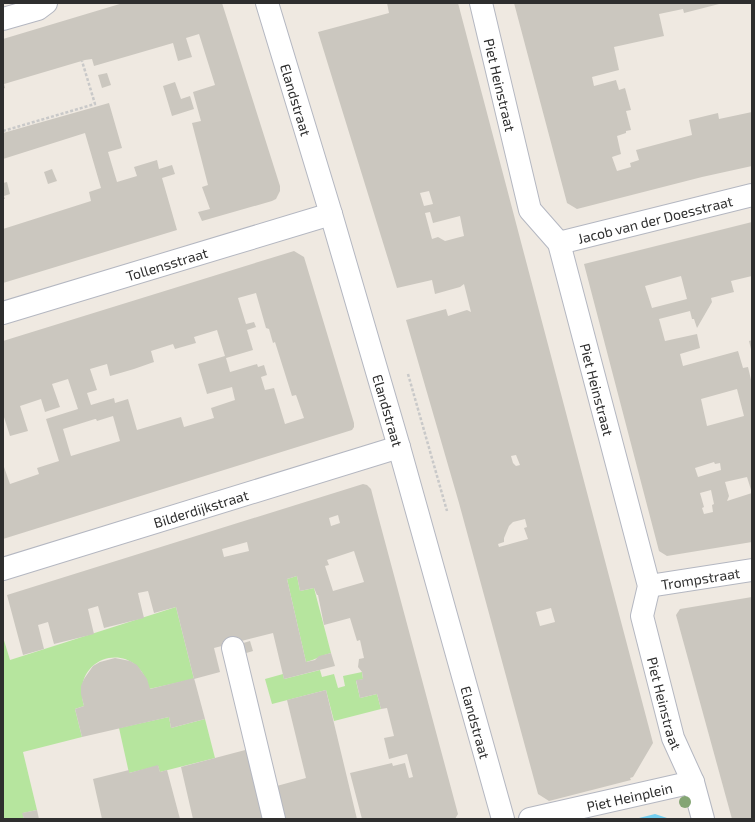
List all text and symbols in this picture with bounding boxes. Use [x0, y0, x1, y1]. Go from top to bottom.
street label: Piet Heinstraat [481, 37, 520, 133]
street label: Elandstraat [277, 61, 315, 138]
street label: Jacob van der Doesstraat [576, 192, 734, 247]
street label: Tollensstraat [124, 243, 210, 284]
street label: Piet Heinstraat [577, 341, 618, 438]
street label: Elandstraat [370, 372, 407, 449]
street label: Bilderdijkstraat [151, 485, 250, 531]
street label: Trompstraat [660, 564, 741, 593]
street label: Piet Heinstraat [644, 655, 686, 752]
street label: Elandstraat [458, 684, 494, 760]
street label: Piet Heinplein [585, 778, 674, 814]

